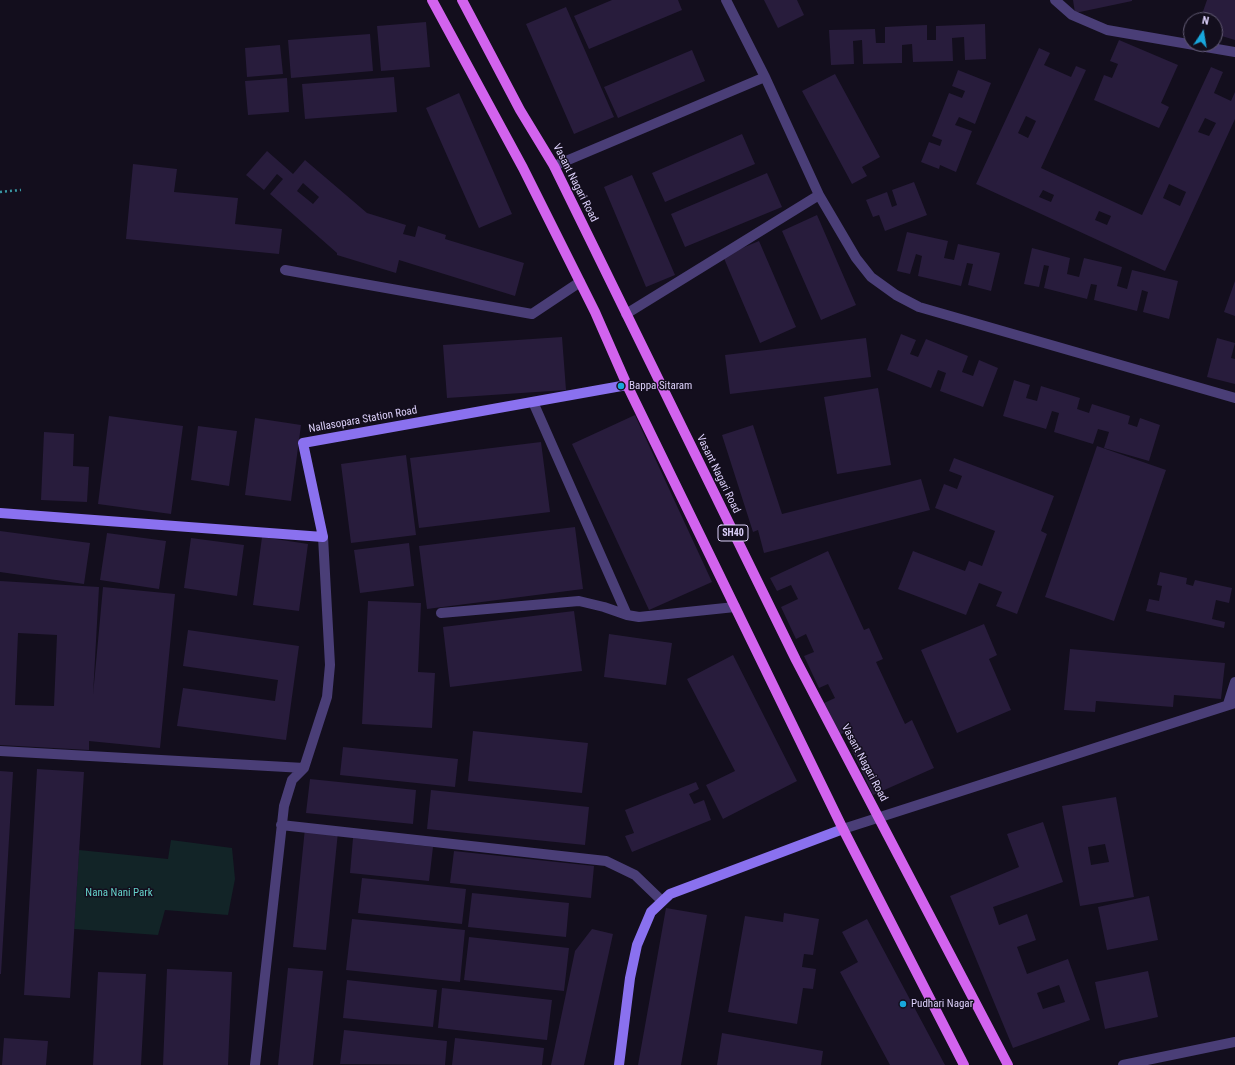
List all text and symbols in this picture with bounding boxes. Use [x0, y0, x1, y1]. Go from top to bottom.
north arrow [1183, 12, 1223, 52]
text: N [1201, 14, 1210, 28]
street label: Vasant Nagari Road [550, 142, 600, 224]
place label: Bappa Sitaram [629, 379, 692, 393]
marker: Bappa Sitaram [616, 381, 626, 391]
street label: Nallasopara Station Road [308, 404, 418, 436]
street label: Vasant Nagari Road [693, 433, 743, 515]
road number: SH40 [718, 525, 748, 541]
street label: Vasant Nagari Road [838, 722, 890, 804]
park label: Nana Nani Park [85, 886, 153, 900]
place label: Pudhari Nagar [911, 997, 973, 1011]
marker: Pudhari Nagar [898, 999, 908, 1009]

